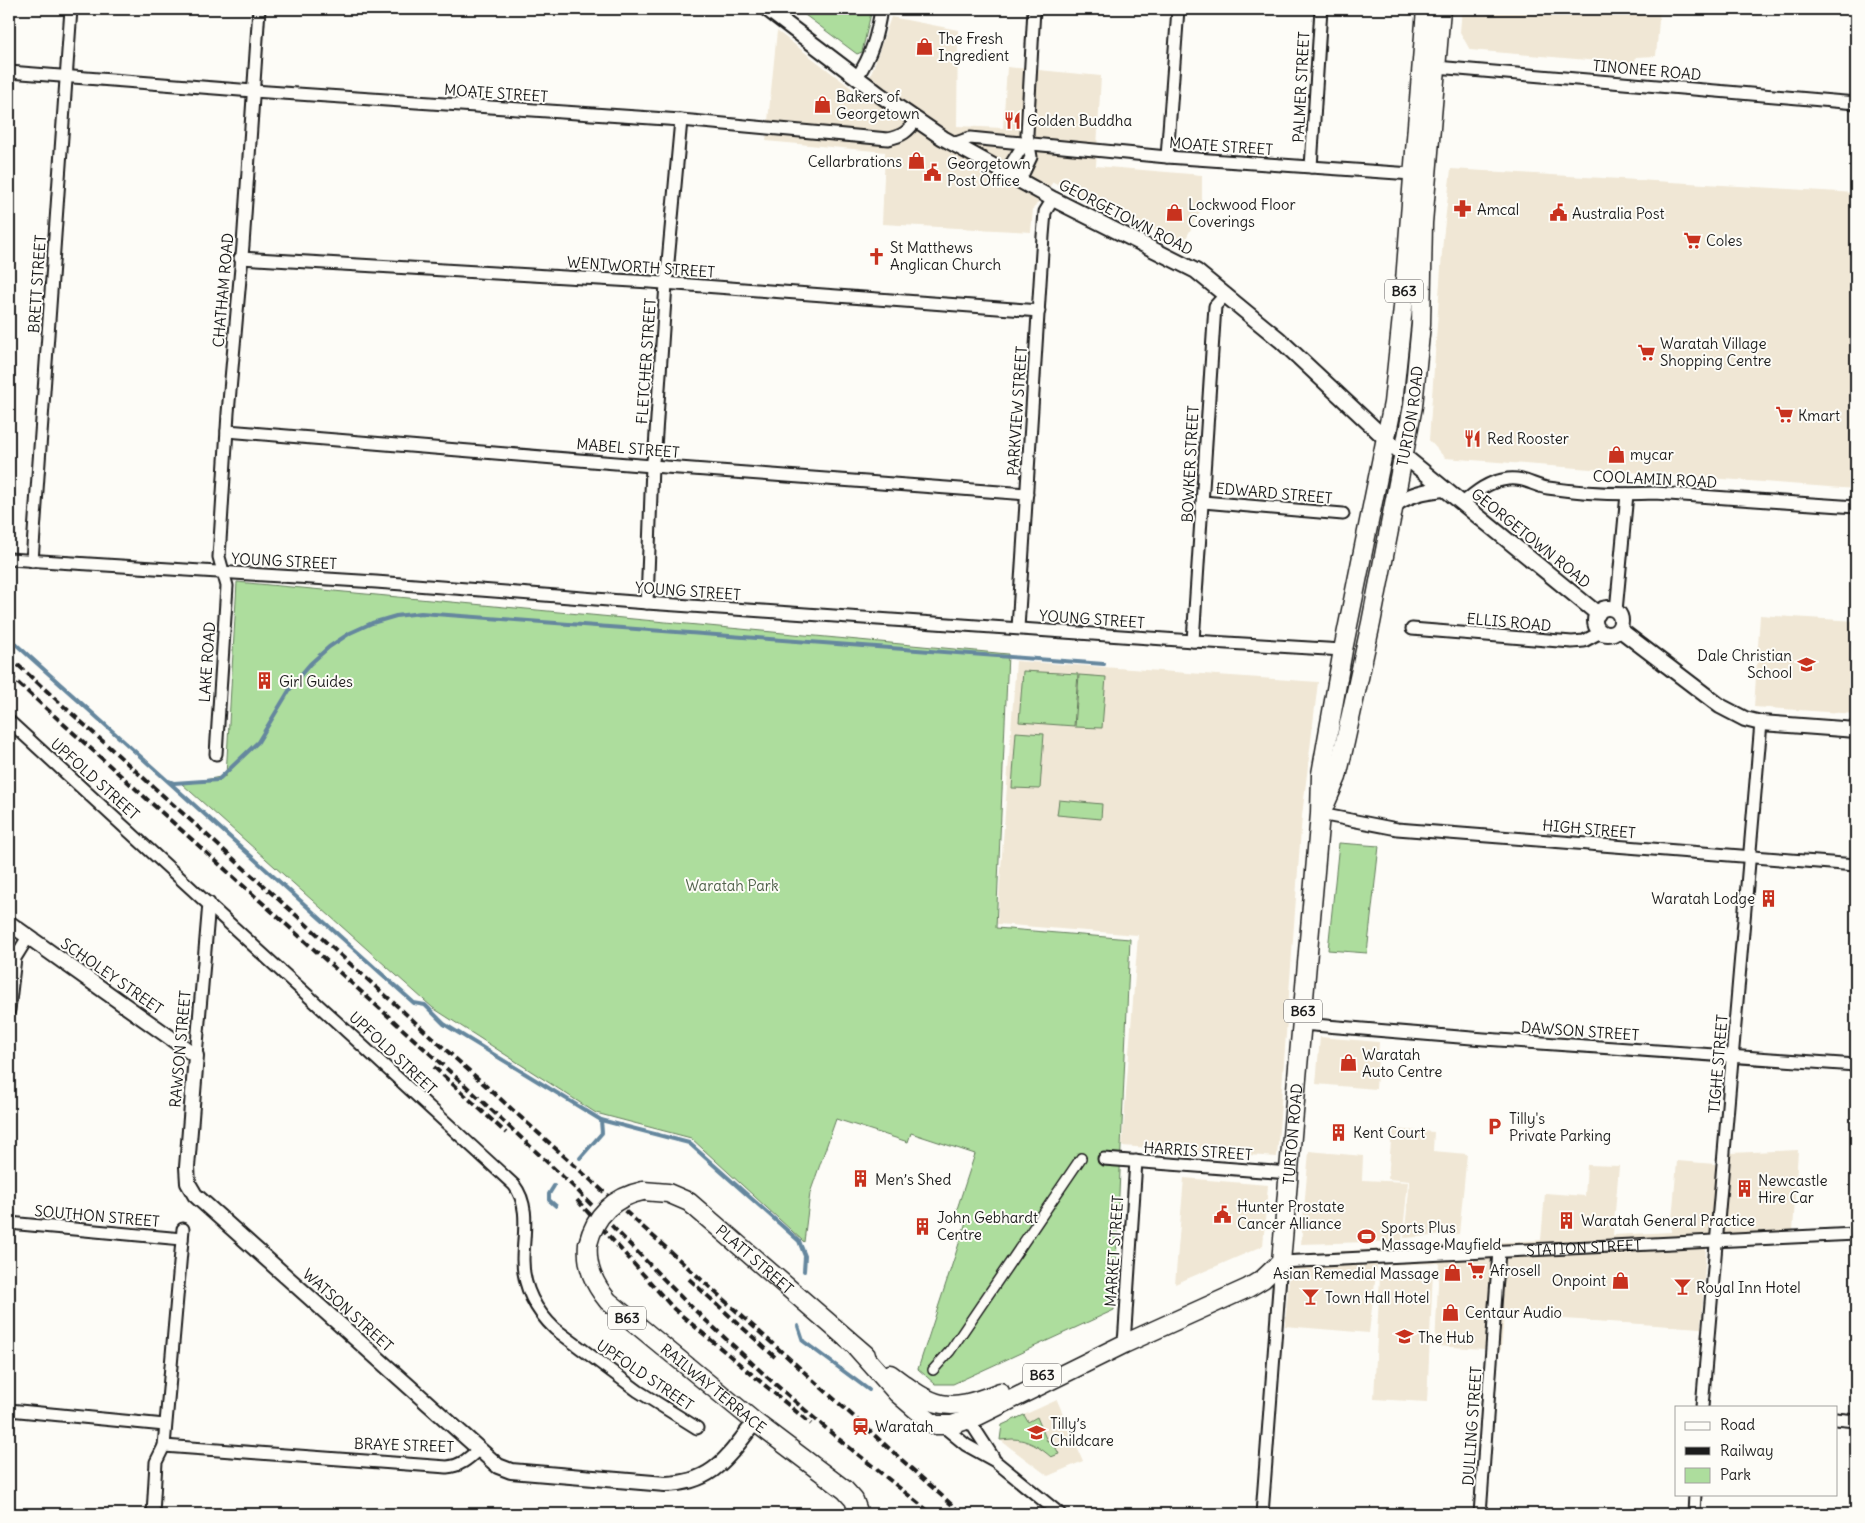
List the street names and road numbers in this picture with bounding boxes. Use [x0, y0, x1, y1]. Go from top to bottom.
street label: PALMER STREET [1289, 31, 1313, 143]
street label: TINONEE ROAD [1592, 56, 1702, 84]
street label: MOATE STREET [443, 80, 549, 106]
street label: MOATE STREET [1168, 133, 1274, 159]
street label: GEORGETOWN ROAD [1056, 175, 1196, 259]
street label: CHATHAM ROAD [209, 232, 237, 348]
street label: BRETT STREET [24, 234, 50, 334]
street label: WENTWORTH STREET [566, 252, 716, 282]
road number: B63 [1385, 280, 1423, 302]
street label: FLETCHER STREET [632, 297, 660, 425]
street label: PARKVIEW STREET [1003, 345, 1031, 477]
street label: TURTON ROAD [1392, 365, 1426, 468]
street label: BOWKER STREET [1177, 405, 1203, 523]
street label: MABEL STREET [576, 434, 680, 462]
street label: COOLAMIN ROAD [1592, 466, 1718, 492]
street label: EDWARD STREET [1215, 478, 1333, 508]
street label: GEORGETOWN ROAD [1468, 484, 1594, 592]
street label: YOUNG STREET [231, 549, 337, 573]
street label: YOUNG STREET [635, 578, 742, 604]
street label: YOUNG STREET [1039, 606, 1146, 632]
street label: ELLIS ROAD [1466, 609, 1552, 635]
street label: LAKE ROAD [195, 621, 219, 703]
street label: UPFOLD STREET [47, 734, 143, 824]
street label: HIGH STREET [1542, 815, 1636, 843]
street label: SCHOLEY STREET [57, 934, 167, 1018]
street label: RAWSON STREET [165, 990, 195, 1108]
road number: B63 [1284, 999, 1322, 1022]
street label: UPFOLD STREET [345, 1008, 441, 1098]
street label: TIGHE STREET [1704, 1014, 1732, 1114]
street label: DAWSON STREET [1520, 1017, 1640, 1045]
street label: TURTON ROAD [1278, 1083, 1306, 1185]
street label: HARRIS STREET [1143, 1138, 1253, 1164]
street label: MARKET STREET [1101, 1194, 1127, 1307]
street label: SOUTHON STREET [34, 1201, 160, 1231]
street label: PLATT STREET [712, 1220, 798, 1298]
street label: STATION STREET [1526, 1235, 1642, 1260]
street label: WATSON STREET [299, 1264, 397, 1356]
road number: B63 [608, 1306, 646, 1330]
street label: UPFOLD STREET [593, 1336, 697, 1414]
street label: RAILWAY TERRACE [657, 1339, 770, 1437]
road number: B63 [1023, 1364, 1061, 1386]
street label: DULLING STREET [1458, 1366, 1486, 1486]
street label: BRAYE STREET [354, 1434, 455, 1456]

